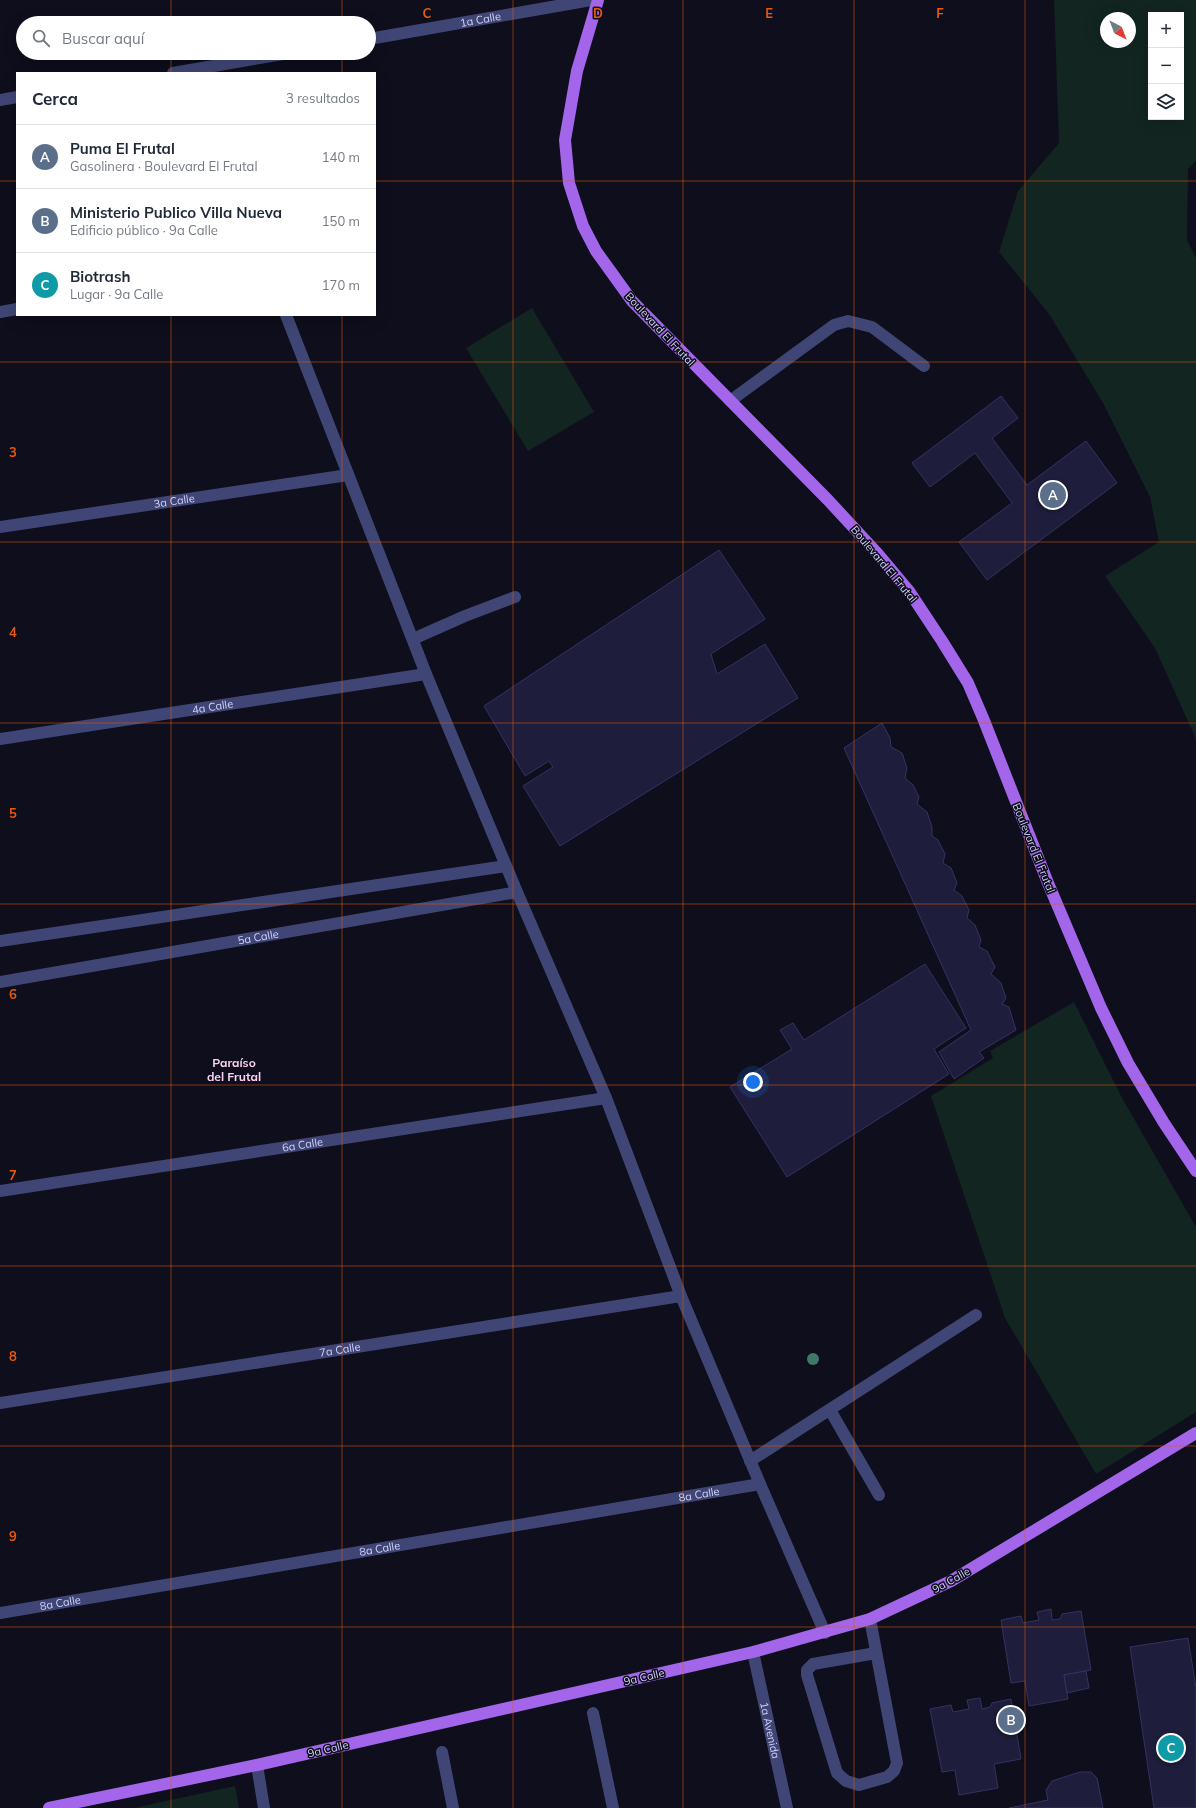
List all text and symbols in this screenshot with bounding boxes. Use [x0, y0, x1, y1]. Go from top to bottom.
text: C [423, 5, 432, 21]
text: D [593, 5, 603, 21]
text: E [765, 5, 773, 21]
text: F [936, 5, 944, 21]
street label: 1a Calle [459, 9, 502, 30]
north arrow [1100, 12, 1136, 48]
map controls [1148, 12, 1184, 120]
button: + [1148, 12, 1184, 48]
search box [16, 16, 376, 60]
icon: search [30, 27, 52, 49]
text: Buscar aquí [62, 29, 144, 48]
button: − [1148, 48, 1184, 84]
button: layers [1148, 84, 1184, 120]
text: Cerca [32, 88, 78, 109]
text: 3 resultados [286, 90, 360, 106]
text: Puma El Frutal [70, 139, 175, 158]
text: A [40, 149, 50, 165]
text: 140 m [322, 149, 360, 165]
text: Gasolinera · Boulevard El Frutal [70, 158, 258, 174]
text: Ministerio Publico Villa Nueva [70, 203, 282, 222]
text: B [41, 213, 49, 229]
text: 150 m [322, 213, 360, 229]
text: Edificio público · 9a Calle [70, 222, 218, 238]
text: Biotrash [70, 267, 130, 286]
text: C [41, 277, 49, 293]
text: 170 m [322, 277, 360, 293]
text: Lugar · 9a Calle [70, 286, 163, 302]
street label: Boulevard El Frutal [622, 289, 698, 369]
text: 3 [9, 444, 17, 460]
pin: A [1040, 480, 1066, 510]
street label: 3a Calle [153, 491, 196, 511]
street label: Boulevard El Frutal [848, 523, 920, 605]
text: 4 [9, 624, 17, 640]
street label: 4a Calle [191, 697, 234, 717]
street label: Boulevard El Frutal [1010, 801, 1058, 895]
text: 5 [9, 805, 17, 821]
street label: 5a Calle [237, 927, 280, 948]
text: 6 [9, 986, 17, 1002]
district label: Paraíso del Frutal [207, 1055, 261, 1084]
your location [743, 1072, 763, 1092]
street label: 6a Calle [281, 1135, 324, 1155]
text: 7 [9, 1167, 17, 1183]
street label: 7a Calle [318, 1339, 361, 1360]
text: 8 [9, 1348, 17, 1364]
street label: 8a Calle [677, 1484, 721, 1505]
text: 9 [9, 1528, 17, 1544]
street label: 8a Calle [358, 1538, 401, 1559]
street label: 9a Calle [930, 1564, 972, 1596]
street label: 8a Calle [39, 1592, 82, 1613]
street label: 9a Calle [622, 1666, 666, 1688]
street label: 1a Avenida [757, 1700, 783, 1760]
pin: B [998, 1705, 1024, 1735]
pin: C [1158, 1733, 1184, 1763]
street label: 9a Calle [306, 1738, 350, 1760]

